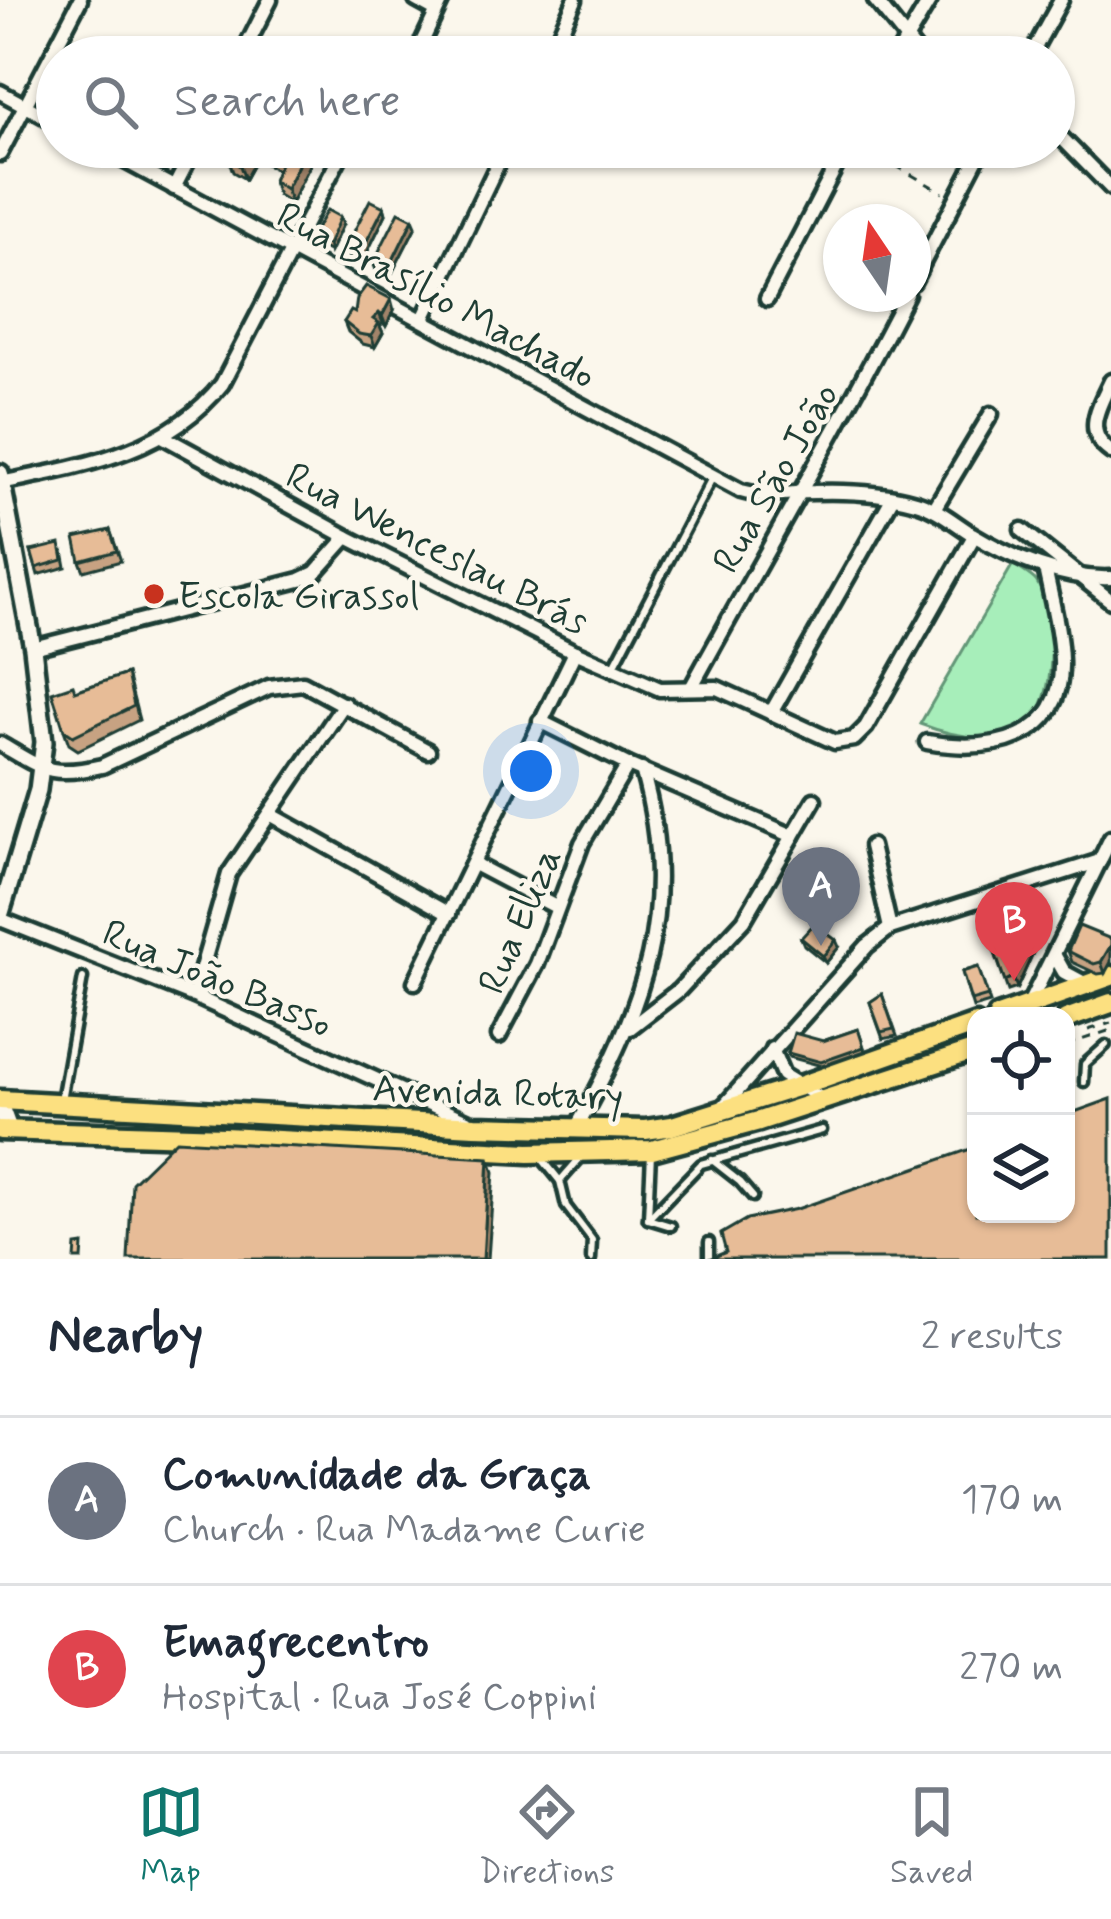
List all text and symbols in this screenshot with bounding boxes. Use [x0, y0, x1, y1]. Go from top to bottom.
search box [36, 36, 1075, 168]
icon: search [78, 69, 144, 135]
text: Search here [174, 73, 401, 132]
street label: Rua Brasílio Machado [267, 191, 604, 403]
north arrow [823, 204, 931, 312]
street label: Rua São João [702, 374, 852, 583]
street label: Rua Wenceslau Brás [277, 452, 596, 648]
place label: Escola Girassol [178, 572, 419, 623]
marker: Escola Girassol [141, 581, 167, 607]
your location [501, 741, 561, 801]
street label: Rua Eliza [468, 840, 575, 1002]
pin: A [782, 847, 860, 946]
pin: B [975, 882, 1053, 981]
street label: Rua João Basso [94, 909, 339, 1051]
map controls [967, 1007, 1075, 1223]
button: locate [967, 1007, 1075, 1115]
street label: Avenida Rotary [371, 1065, 624, 1124]
button: layers [967, 1115, 1075, 1223]
text: Nearby [48, 1304, 203, 1370]
text: 2 results [921, 1312, 1063, 1363]
text: Comunidade da Graça [162, 1446, 591, 1505]
text: A [74, 1475, 100, 1526]
text: 170 m [961, 1475, 1063, 1526]
text: Church · Rua Madame Curie [162, 1505, 646, 1556]
text: Emagrecentro [162, 1614, 429, 1673]
text: B [75, 1643, 99, 1694]
text: 270 m [959, 1643, 1063, 1694]
text: Hospital · Rua José Coppini [162, 1673, 597, 1724]
tab: Map [138, 1779, 204, 1895]
tab: Directions [479, 1779, 615, 1895]
tab: Saved [890, 1779, 973, 1895]

